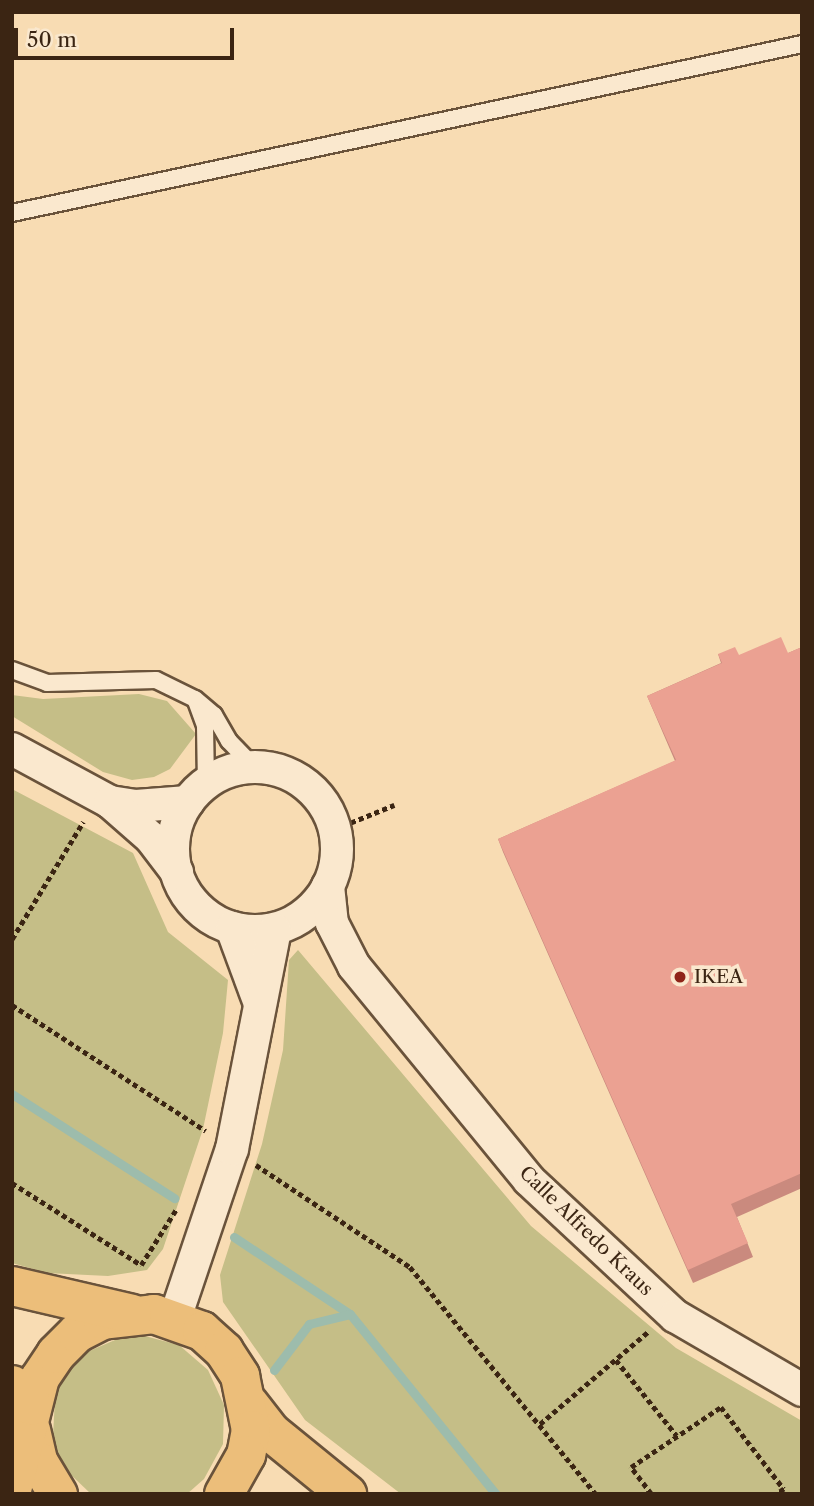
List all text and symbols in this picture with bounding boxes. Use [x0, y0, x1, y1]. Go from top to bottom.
scale bar [18, 14, 238, 58]
text: 50 m [27, 27, 77, 52]
place label: IKEA [694, 966, 743, 988]
marker: IKEA [672, 969, 688, 985]
street label: Calle Alfredo Kraus [514, 1161, 658, 1301]

